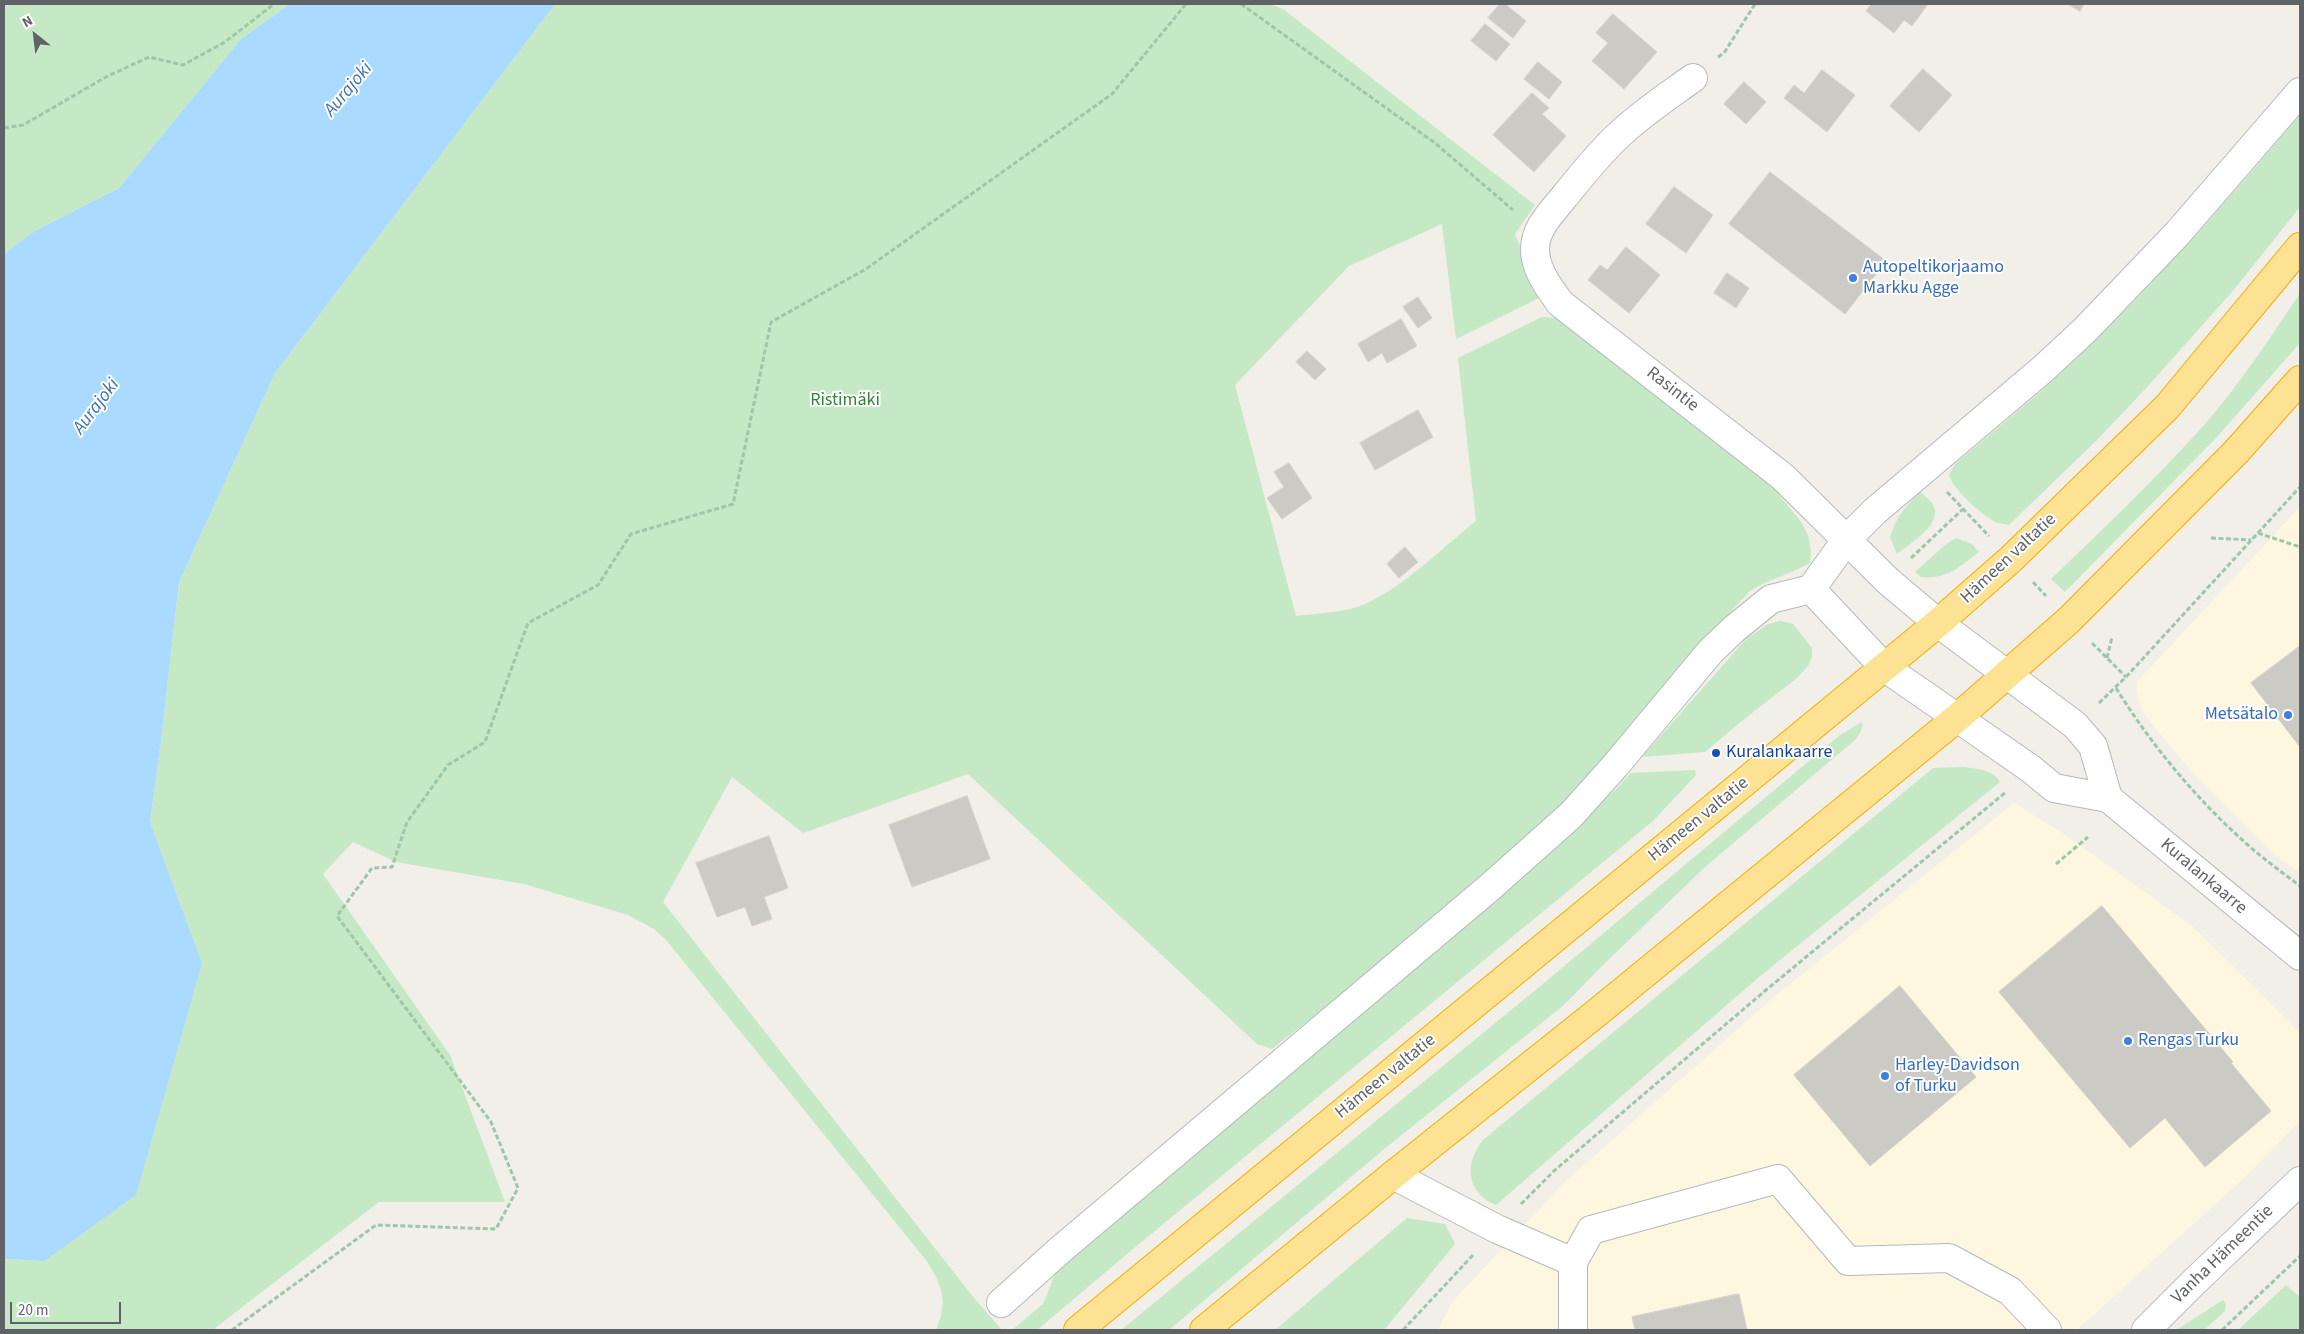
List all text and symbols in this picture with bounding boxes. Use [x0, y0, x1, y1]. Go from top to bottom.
north arrow [10, 10, 60, 60]
text: N [19, 11, 37, 33]
water label: Aurajoki [320, 58, 378, 122]
place label: Autopeltikorjaamo Markku Agge [1863, 257, 2004, 300]
marker: Autopeltikorjaamo Markku Agge [1847, 272, 1859, 284]
street label: Rasintie [1642, 363, 1702, 417]
water label: Aurajoki [69, 375, 125, 439]
park label: Ristimäki [810, 390, 880, 412]
street label: Hämeen valtatie [1957, 509, 2061, 609]
place label: Metsätalo [2205, 704, 2278, 726]
marker: Metsätalo [2282, 709, 2294, 721]
place label: Kuralankaarre [1726, 742, 1832, 764]
marker: Kuralankaarre [1710, 747, 1722, 759]
street label: Hämeen valtatie [1645, 773, 1753, 867]
street label: Kuralankaarre [2155, 835, 2251, 919]
street label: Hämeen valtatie [1332, 1030, 1440, 1124]
place label: Rengas Turku [2138, 1030, 2239, 1052]
marker: Rengas Turku [2122, 1035, 2134, 1047]
place label: Harley-Davidson of Turku [1895, 1055, 2020, 1098]
marker: Harley-Davidson of Turku [1879, 1070, 1891, 1082]
street label: Vanha Hämeentie [2168, 1201, 2278, 1309]
scale bar [12, 1292, 124, 1324]
text: 20 m [18, 1300, 48, 1321]

